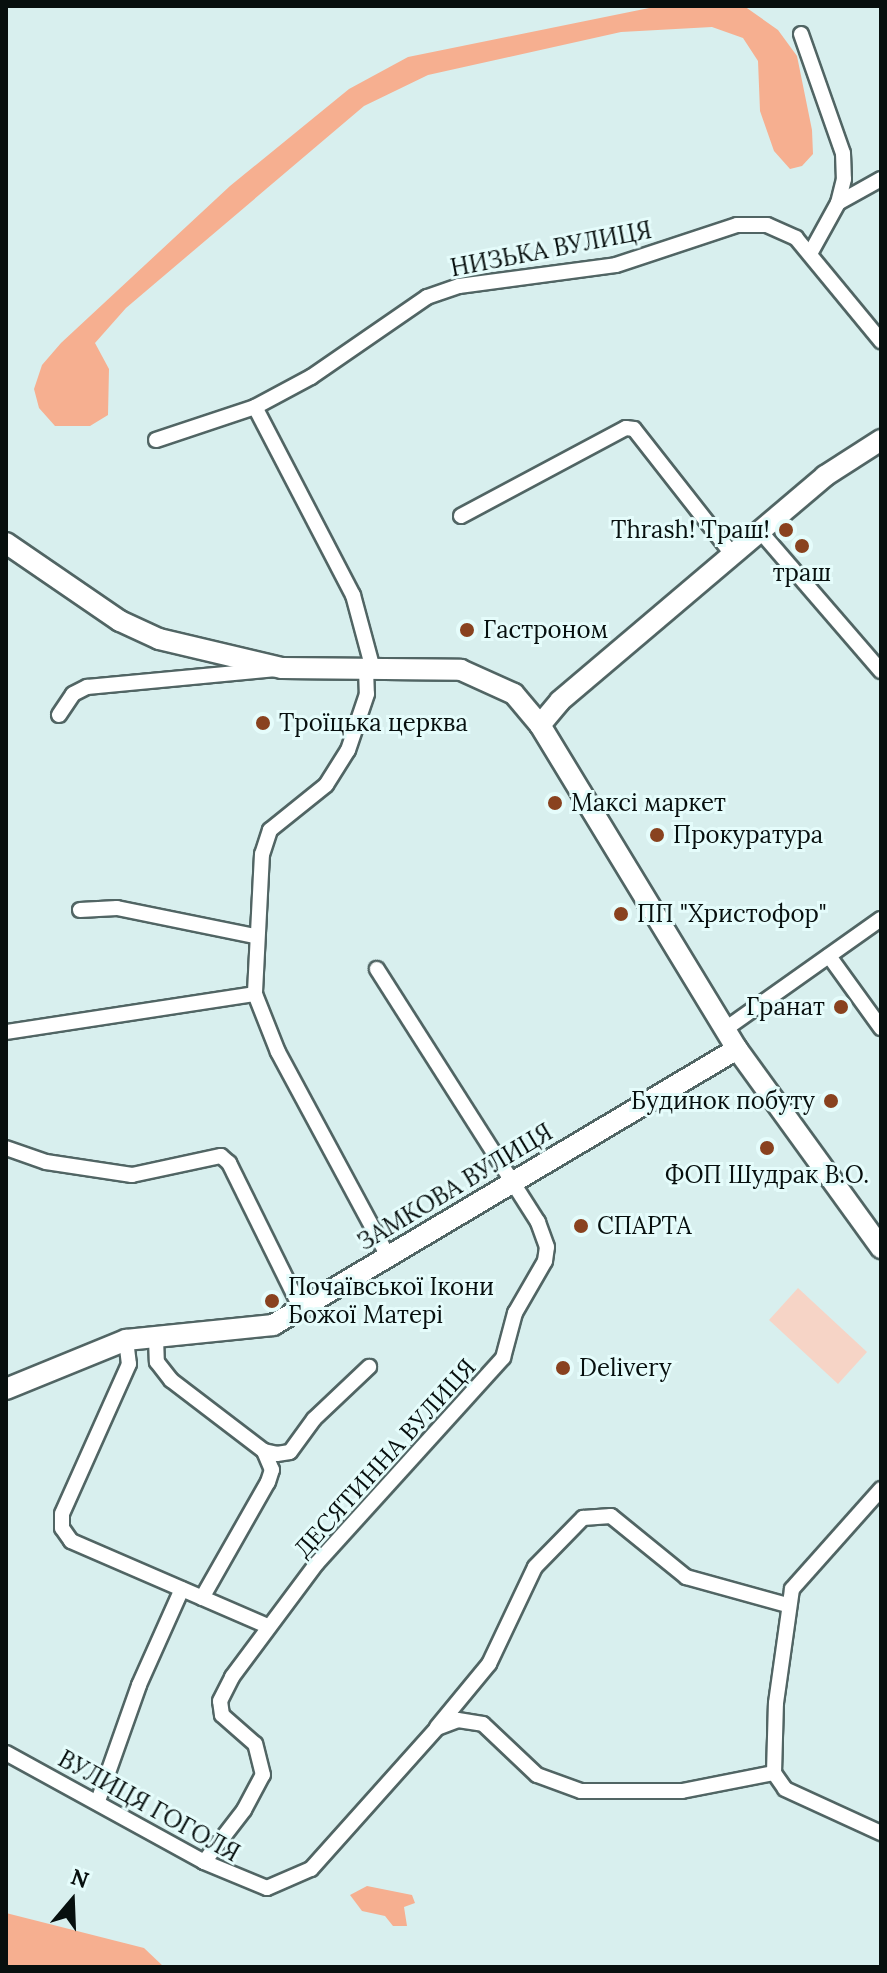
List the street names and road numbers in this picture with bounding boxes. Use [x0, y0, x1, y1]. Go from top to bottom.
street label: НИЗЬКА ВУЛИЦЯ [448, 215, 654, 283]
street label: ЗАМКОВА ВУЛИЦЯ [352, 1117, 558, 1257]
street label: ДЕСЯТИННА ВУЛИЦЯ [288, 1353, 482, 1563]
street label: ВУЛИЦЯ ГОГОЛЯ [53, 1744, 245, 1868]

